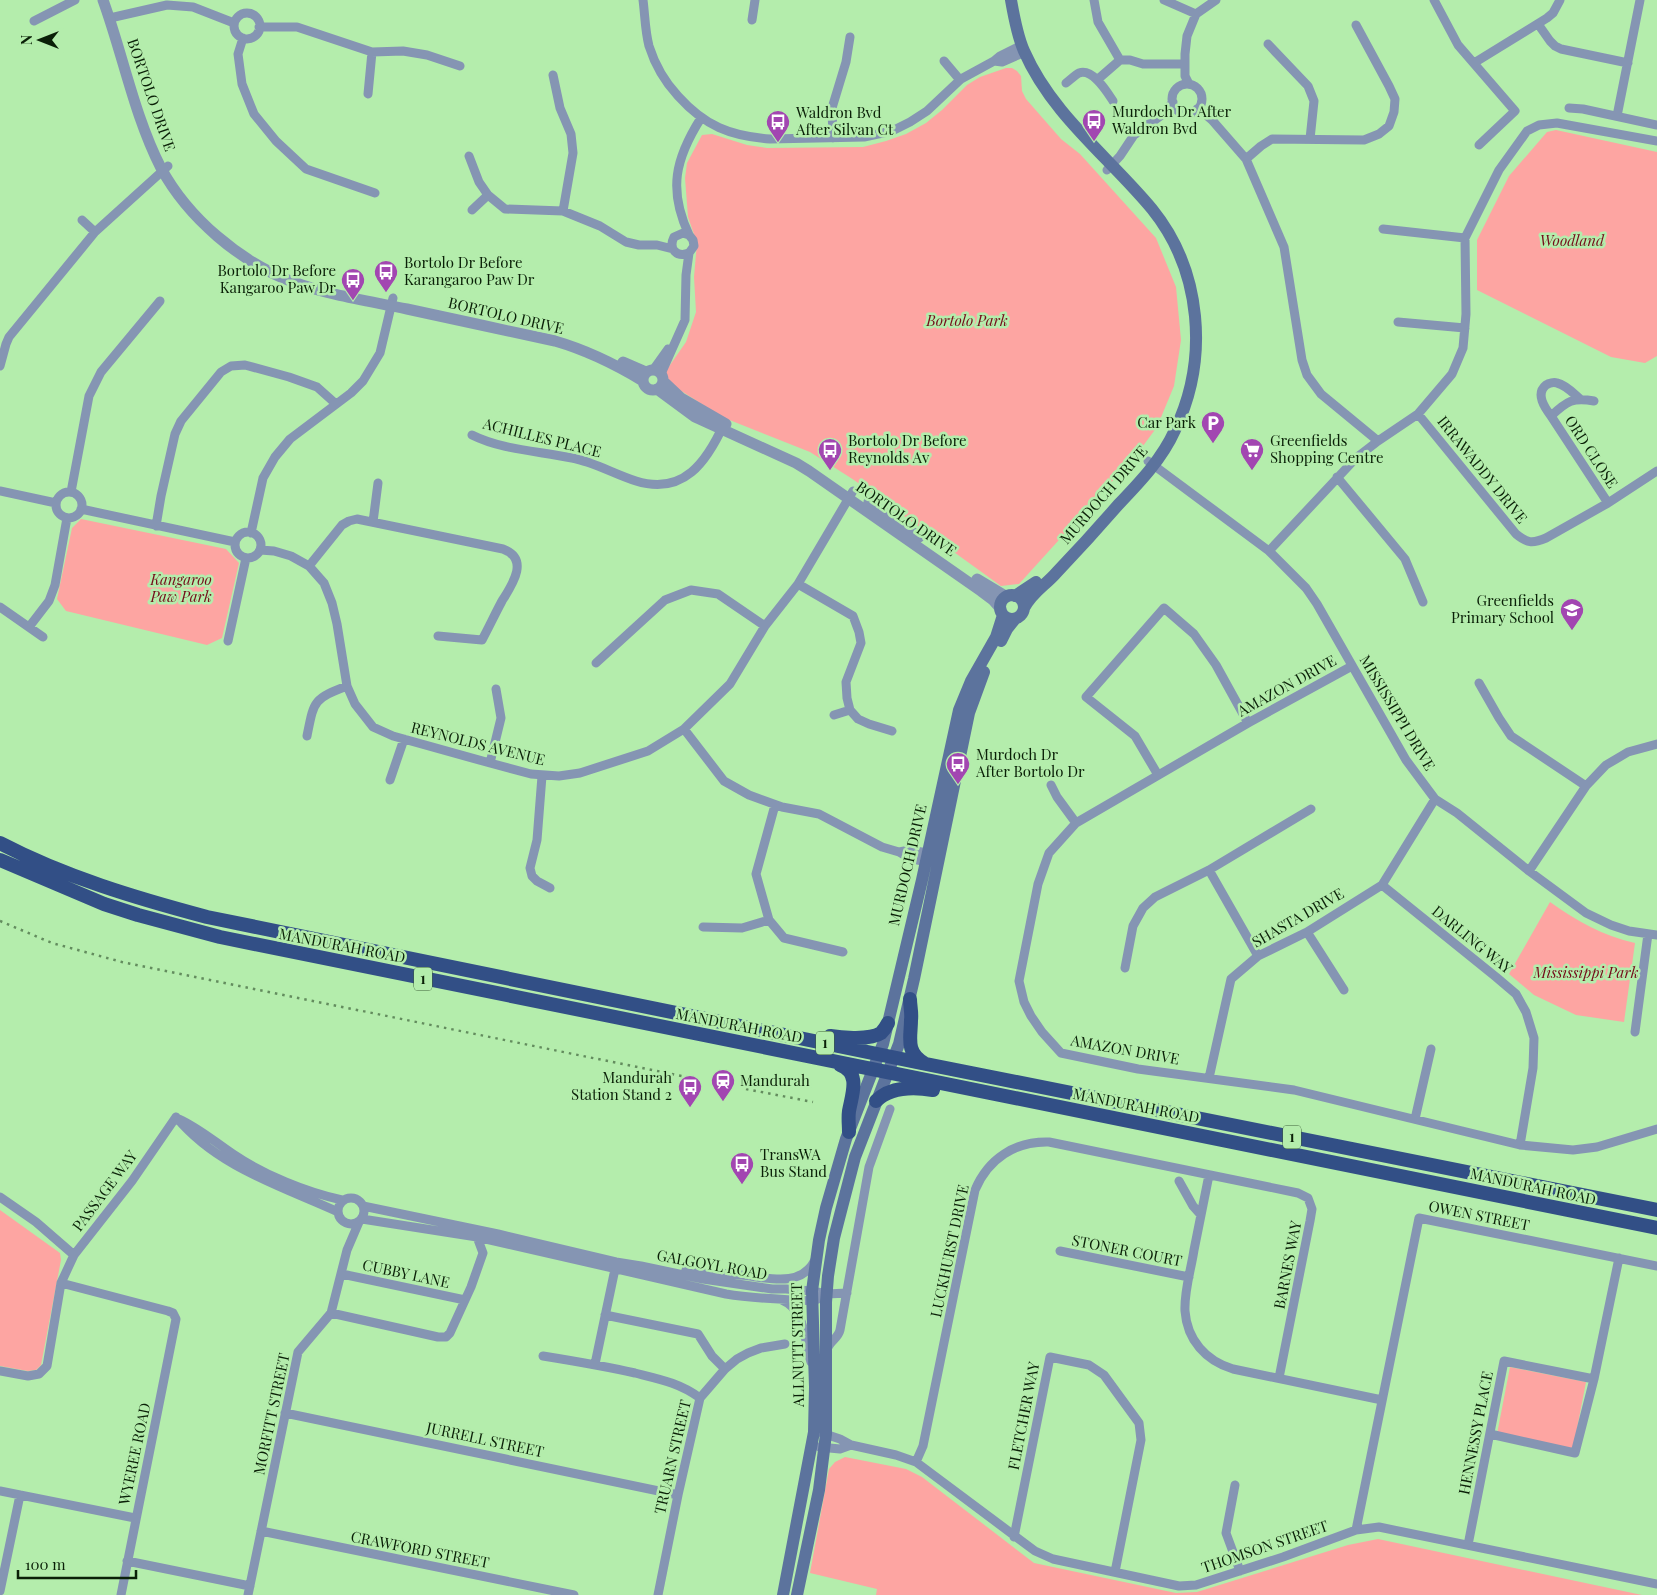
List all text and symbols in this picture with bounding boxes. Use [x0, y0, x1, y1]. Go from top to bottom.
north arrow [15, 15, 65, 65]
text: N [17, 35, 36, 45]
street label: BORTOLO DRIVE [123, 36, 181, 154]
place label: Murdoch Dr After Waldron Bvd [1111, 101, 1232, 138]
place label: Waldron Bvd After Silvan Ct [795, 102, 894, 139]
bus stop icon: Murdoch Dr After Waldron Bvd [1081, 108, 1107, 142]
bus stop icon: Waldron Bvd After Silvan Ct [765, 109, 791, 143]
park label: Woodland [1540, 230, 1605, 250]
place label: Bortolo Dr Before Karangaroo Paw Dr [404, 252, 535, 289]
bus stop icon: Bortolo Dr Before Karangaroo Paw Dr [373, 259, 399, 293]
place label: Bortolo Dr Before Kangaroo Paw Dr [217, 260, 336, 297]
bus stop icon: Bortolo Dr Before Kangaroo Paw Dr [340, 267, 366, 301]
street label: BORTOLO DRIVE [446, 292, 566, 338]
park label: Bortolo Park [925, 310, 1008, 330]
parking icon: Car Park [1200, 410, 1226, 444]
street label: ORD CLOSE [1561, 411, 1623, 492]
street label: ACHILLES PLACE [480, 412, 603, 461]
place label: Car Park [1137, 412, 1197, 432]
street label: IRRAWADDY DRIVE [1433, 412, 1532, 527]
place label: Bortolo Dr Before Reynolds Av [848, 430, 967, 467]
place label: Greenfields Shopping Centre [1270, 430, 1384, 467]
bus stop icon: Bortolo Dr Before Reynolds Av [817, 437, 843, 471]
supermarket icon: Greenfields Shopping Centre [1239, 437, 1265, 471]
street label: MURDOCH DRIVE [1055, 441, 1152, 548]
street label: BORTOLO DRIVE [852, 476, 961, 560]
park label: Kangaroo Paw Park [149, 569, 212, 606]
place label: Greenfields Primary School [1451, 590, 1554, 627]
school or university icon: Greenfields Primary School [1559, 597, 1585, 631]
street label: AMAZON DRIVE [1233, 650, 1339, 721]
street label: MISSISSIPPI DRIVE [1355, 651, 1440, 774]
street label: REYNOLDS AVENUE [409, 717, 547, 769]
place label: Murdoch Dr After Bortolo Dr [975, 744, 1085, 781]
bus stop icon: Murdoch Dr After Bortolo Dr [945, 751, 971, 785]
street label: MURDOCH DRIVE [883, 802, 931, 928]
street label: SHASTA DRIVE [1248, 883, 1347, 952]
street label: DARLING WAY [1428, 901, 1517, 978]
street label: MANDURAH ROAD [277, 923, 407, 967]
park label: Mississippi Park [1533, 962, 1639, 982]
road number: 1 [414, 968, 432, 991]
street label: MANDURAH ROAD [674, 1003, 804, 1047]
street label: AMAZON DRIVE [1068, 1029, 1181, 1068]
road number: 1 [816, 1032, 834, 1054]
place label: Mandurah Station Stand 2 [571, 1067, 672, 1104]
station icon: Mandurah [710, 1068, 736, 1102]
place label: Mandurah [740, 1070, 810, 1090]
bus stop icon: Mandurah Station Stand 2 [677, 1074, 703, 1108]
street label: MANDURAH ROAD [1071, 1083, 1201, 1127]
road number: 1 [1283, 1126, 1301, 1148]
place label: TransWA Bus Stand [760, 1144, 827, 1181]
street label: PASSAGE WAY [67, 1146, 141, 1235]
bus stop icon: TransWA Bus Stand [729, 1151, 755, 1185]
street label: MANDURAH ROAD [1468, 1163, 1598, 1209]
street label: LUCKHURST DRIVE [925, 1183, 973, 1319]
street label: OWEN STREET [1427, 1195, 1532, 1235]
street label: BARNES WAY [1269, 1219, 1305, 1311]
street label: STONER COURT [1070, 1230, 1184, 1271]
street label: GALGOYL ROAD [655, 1244, 769, 1284]
street label: CUBBY LANE [361, 1254, 452, 1292]
street label: ALLNUTT STREET [786, 1283, 808, 1408]
street label: MORFITT STREET [248, 1351, 294, 1477]
street label: FLETCHER WAY [1003, 1360, 1043, 1472]
street label: HENNESSY PLACE [1453, 1369, 1497, 1496]
street label: TRUARN STREET [649, 1398, 695, 1516]
street label: WYEREE ROAD [113, 1401, 155, 1508]
street label: JURRELL STREET [424, 1417, 546, 1461]
street label: THOMSON STREET [1199, 1515, 1331, 1577]
street label: CRAWFORD STREET [349, 1526, 491, 1572]
scale bar [18, 1548, 135, 1580]
text: 100 m [25, 1554, 66, 1574]

